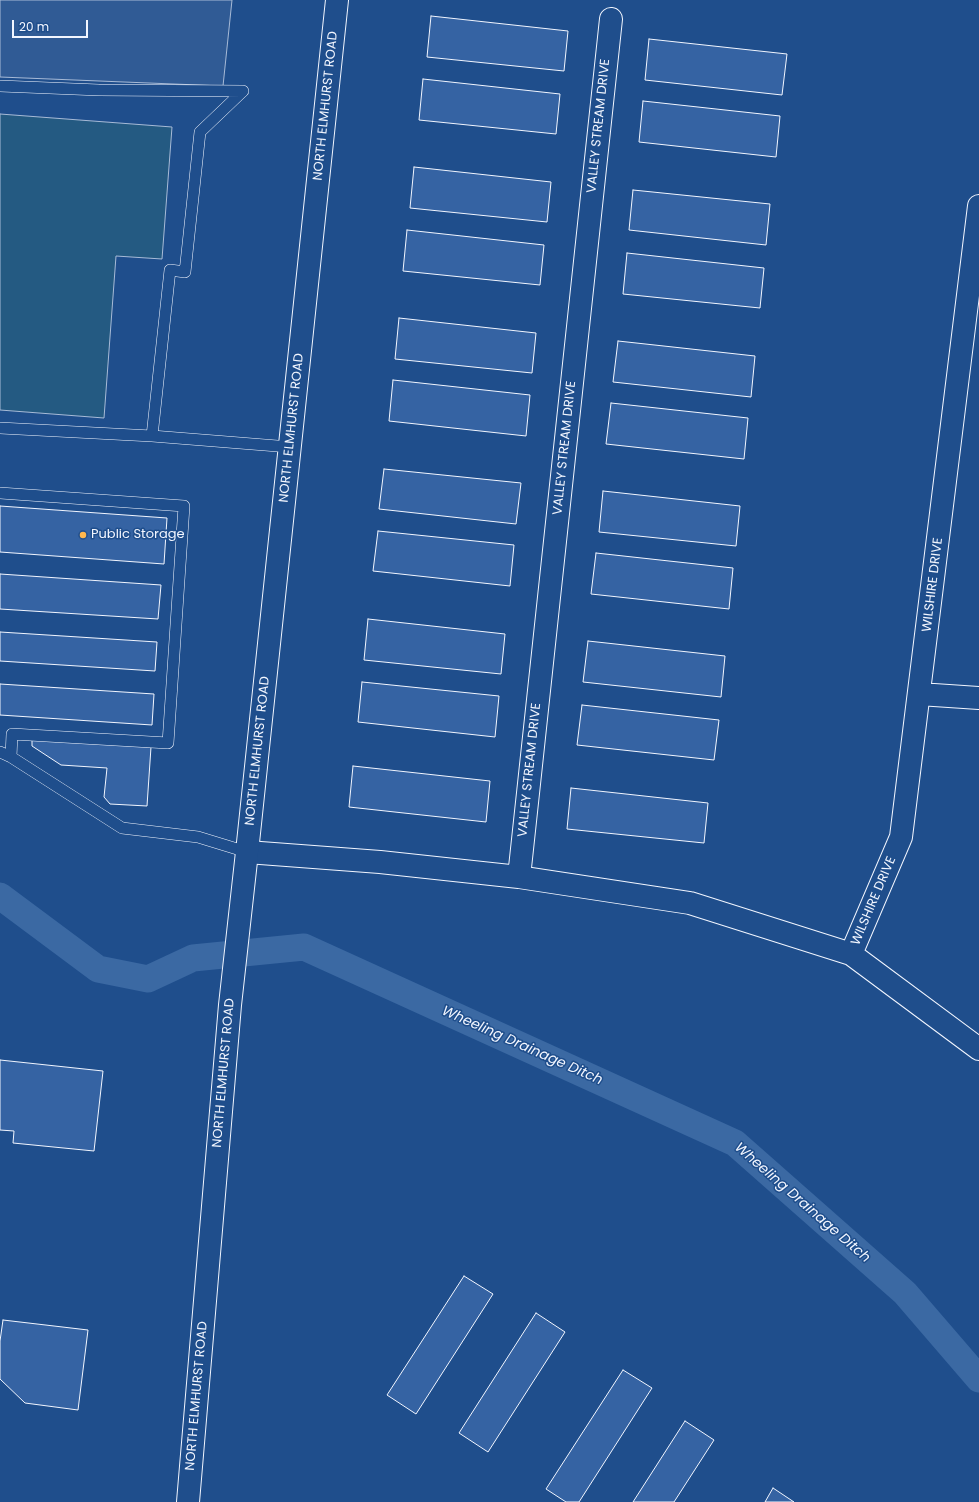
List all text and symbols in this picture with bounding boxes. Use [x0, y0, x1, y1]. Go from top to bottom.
scale bar [14, 12, 90, 38]
text: 20 m [19, 18, 49, 35]
street label: NORTH ELMHURST ROAD [310, 31, 342, 181]
street label: VALLEY STREAM DRIVE [584, 58, 614, 194]
street label: NORTH ELMHURST ROAD [276, 353, 308, 503]
street label: VALLEY STREAM DRIVE [550, 380, 580, 516]
place label: Public Storage [91, 527, 185, 543]
marker: Public Storage [78, 530, 88, 540]
street label: WILSHIRE DRIVE [919, 537, 947, 633]
street label: NORTH ELMHURST ROAD [242, 676, 274, 826]
street label: VALLEY STREAM DRIVE [515, 702, 545, 838]
street label: WILSHIRE DRIVE [848, 854, 900, 948]
street label: NORTH ELMHURST ROAD [210, 998, 238, 1148]
water label: Wheeling Drainage Ditch [439, 1003, 605, 1089]
water label: Wheeling Drainage Ditch [731, 1140, 873, 1266]
street label: NORTH ELMHURST ROAD [183, 1321, 211, 1471]

